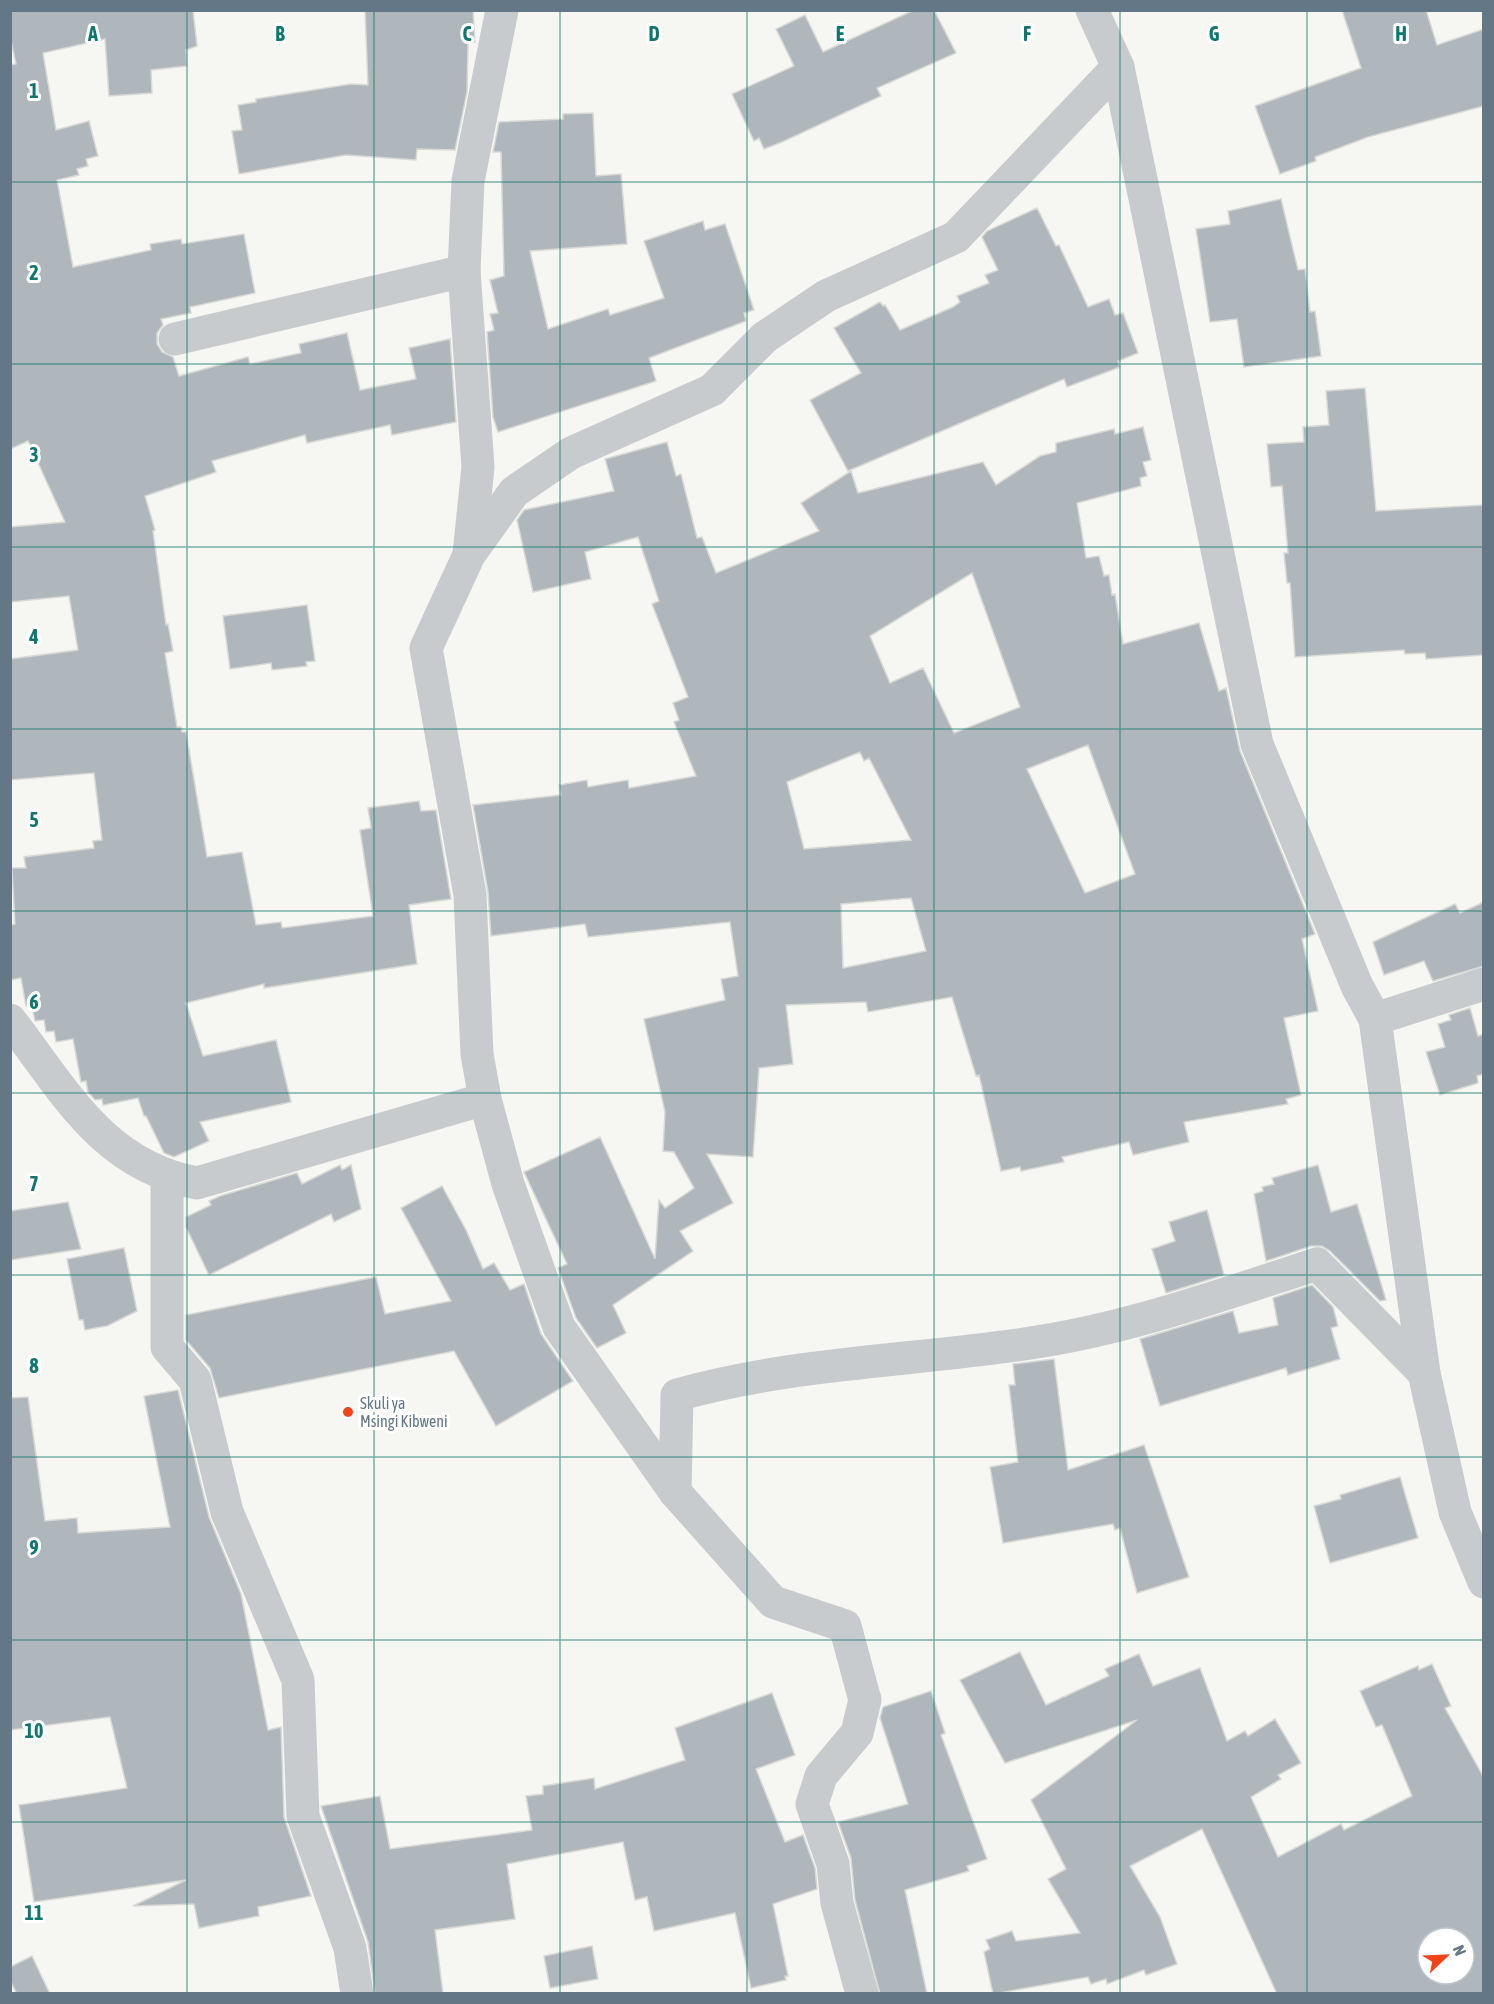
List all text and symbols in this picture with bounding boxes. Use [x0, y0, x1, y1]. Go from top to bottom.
text: A [87, 22, 98, 45]
text: B [275, 22, 285, 45]
text: C [463, 22, 472, 45]
text: D [648, 22, 660, 45]
text: E [836, 22, 845, 45]
text: F [1023, 22, 1031, 45]
text: G [1209, 22, 1220, 45]
text: H [1395, 22, 1407, 45]
text: 1 [29, 79, 39, 102]
text: 2 [29, 261, 39, 284]
text: 3 [29, 443, 39, 466]
text: 4 [28, 625, 39, 648]
text: 5 [29, 808, 39, 831]
text: 6 [29, 990, 39, 1013]
text: 7 [29, 1172, 39, 1195]
text: 8 [29, 1354, 39, 1377]
place label: Skuli ya Msingi Kibweni [360, 1394, 448, 1431]
marker: Skuli ya Msingi Kibweni [341, 1405, 355, 1419]
text: 9 [29, 1536, 39, 1559]
text: 10 [25, 1719, 43, 1742]
text: 11 [25, 1901, 43, 1924]
north arrow [1416, 1926, 1476, 1986]
text: N [1450, 1942, 1470, 1958]

